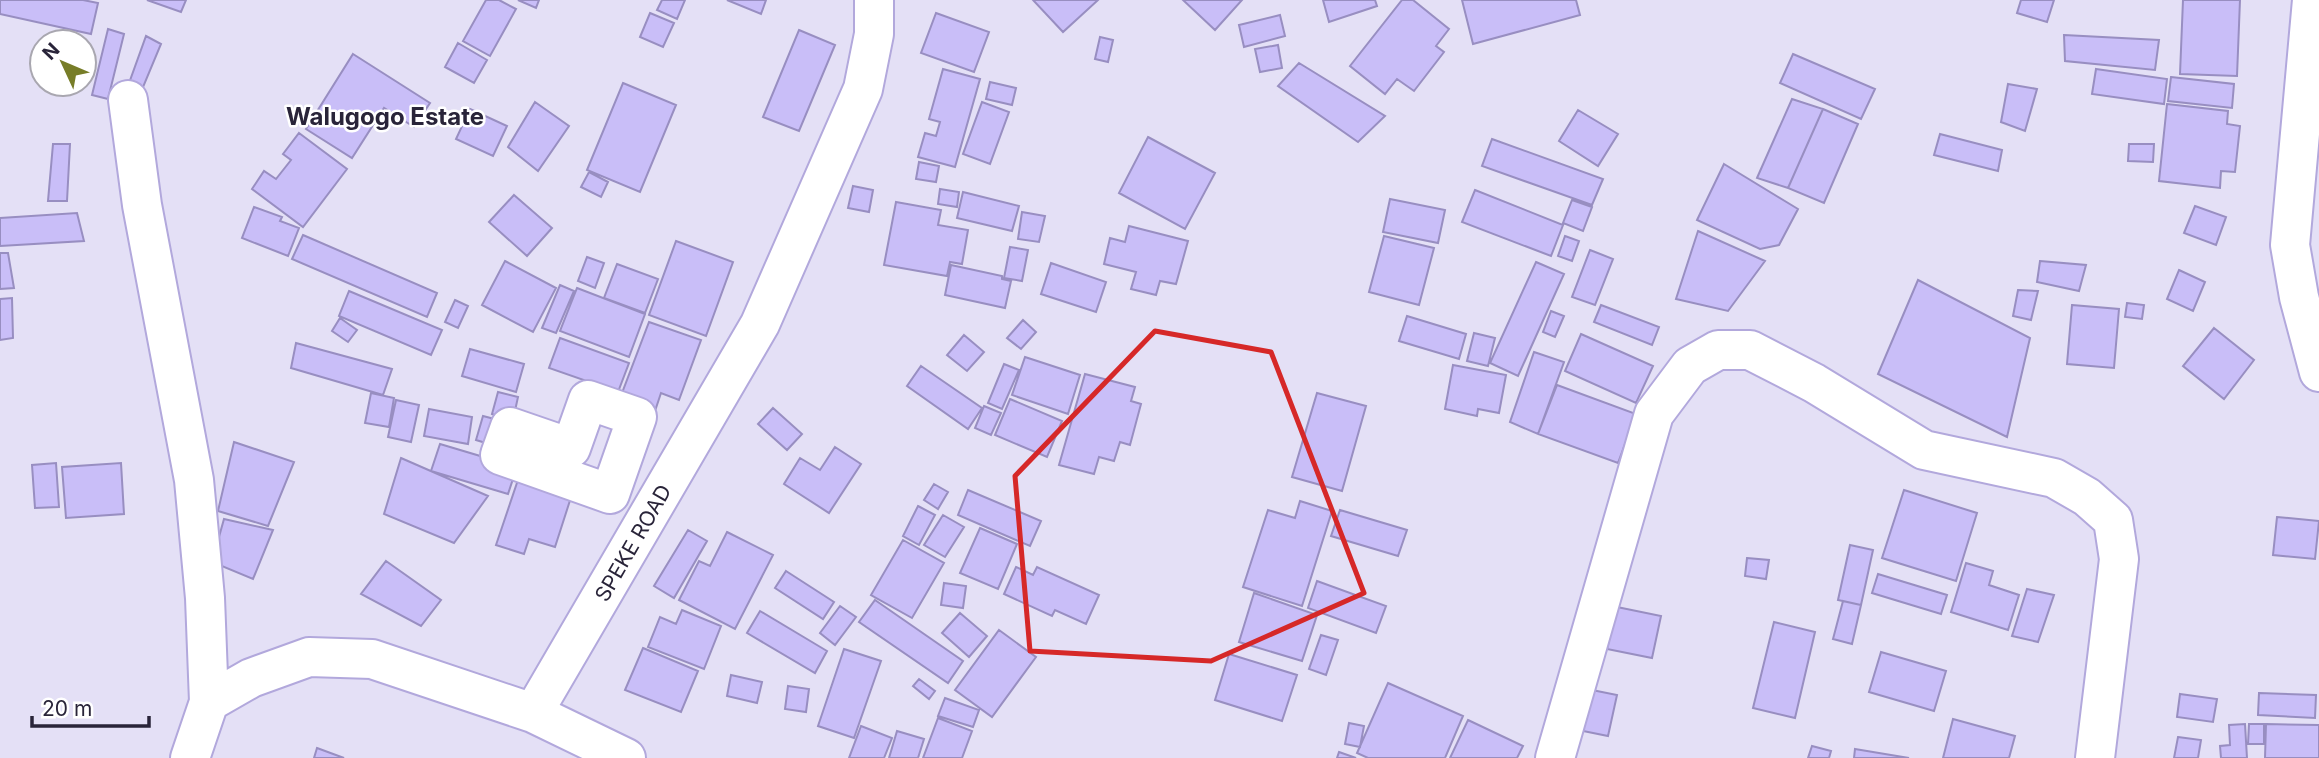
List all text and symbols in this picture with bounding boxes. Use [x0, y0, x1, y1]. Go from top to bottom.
north arrow [28, 28, 98, 98]
text: N [38, 38, 64, 65]
district label: Walugogo Estate [286, 102, 484, 131]
street label: SPEKE ROAD [590, 480, 676, 606]
scale bar [32, 684, 149, 728]
text: 20 m [42, 696, 92, 721]

